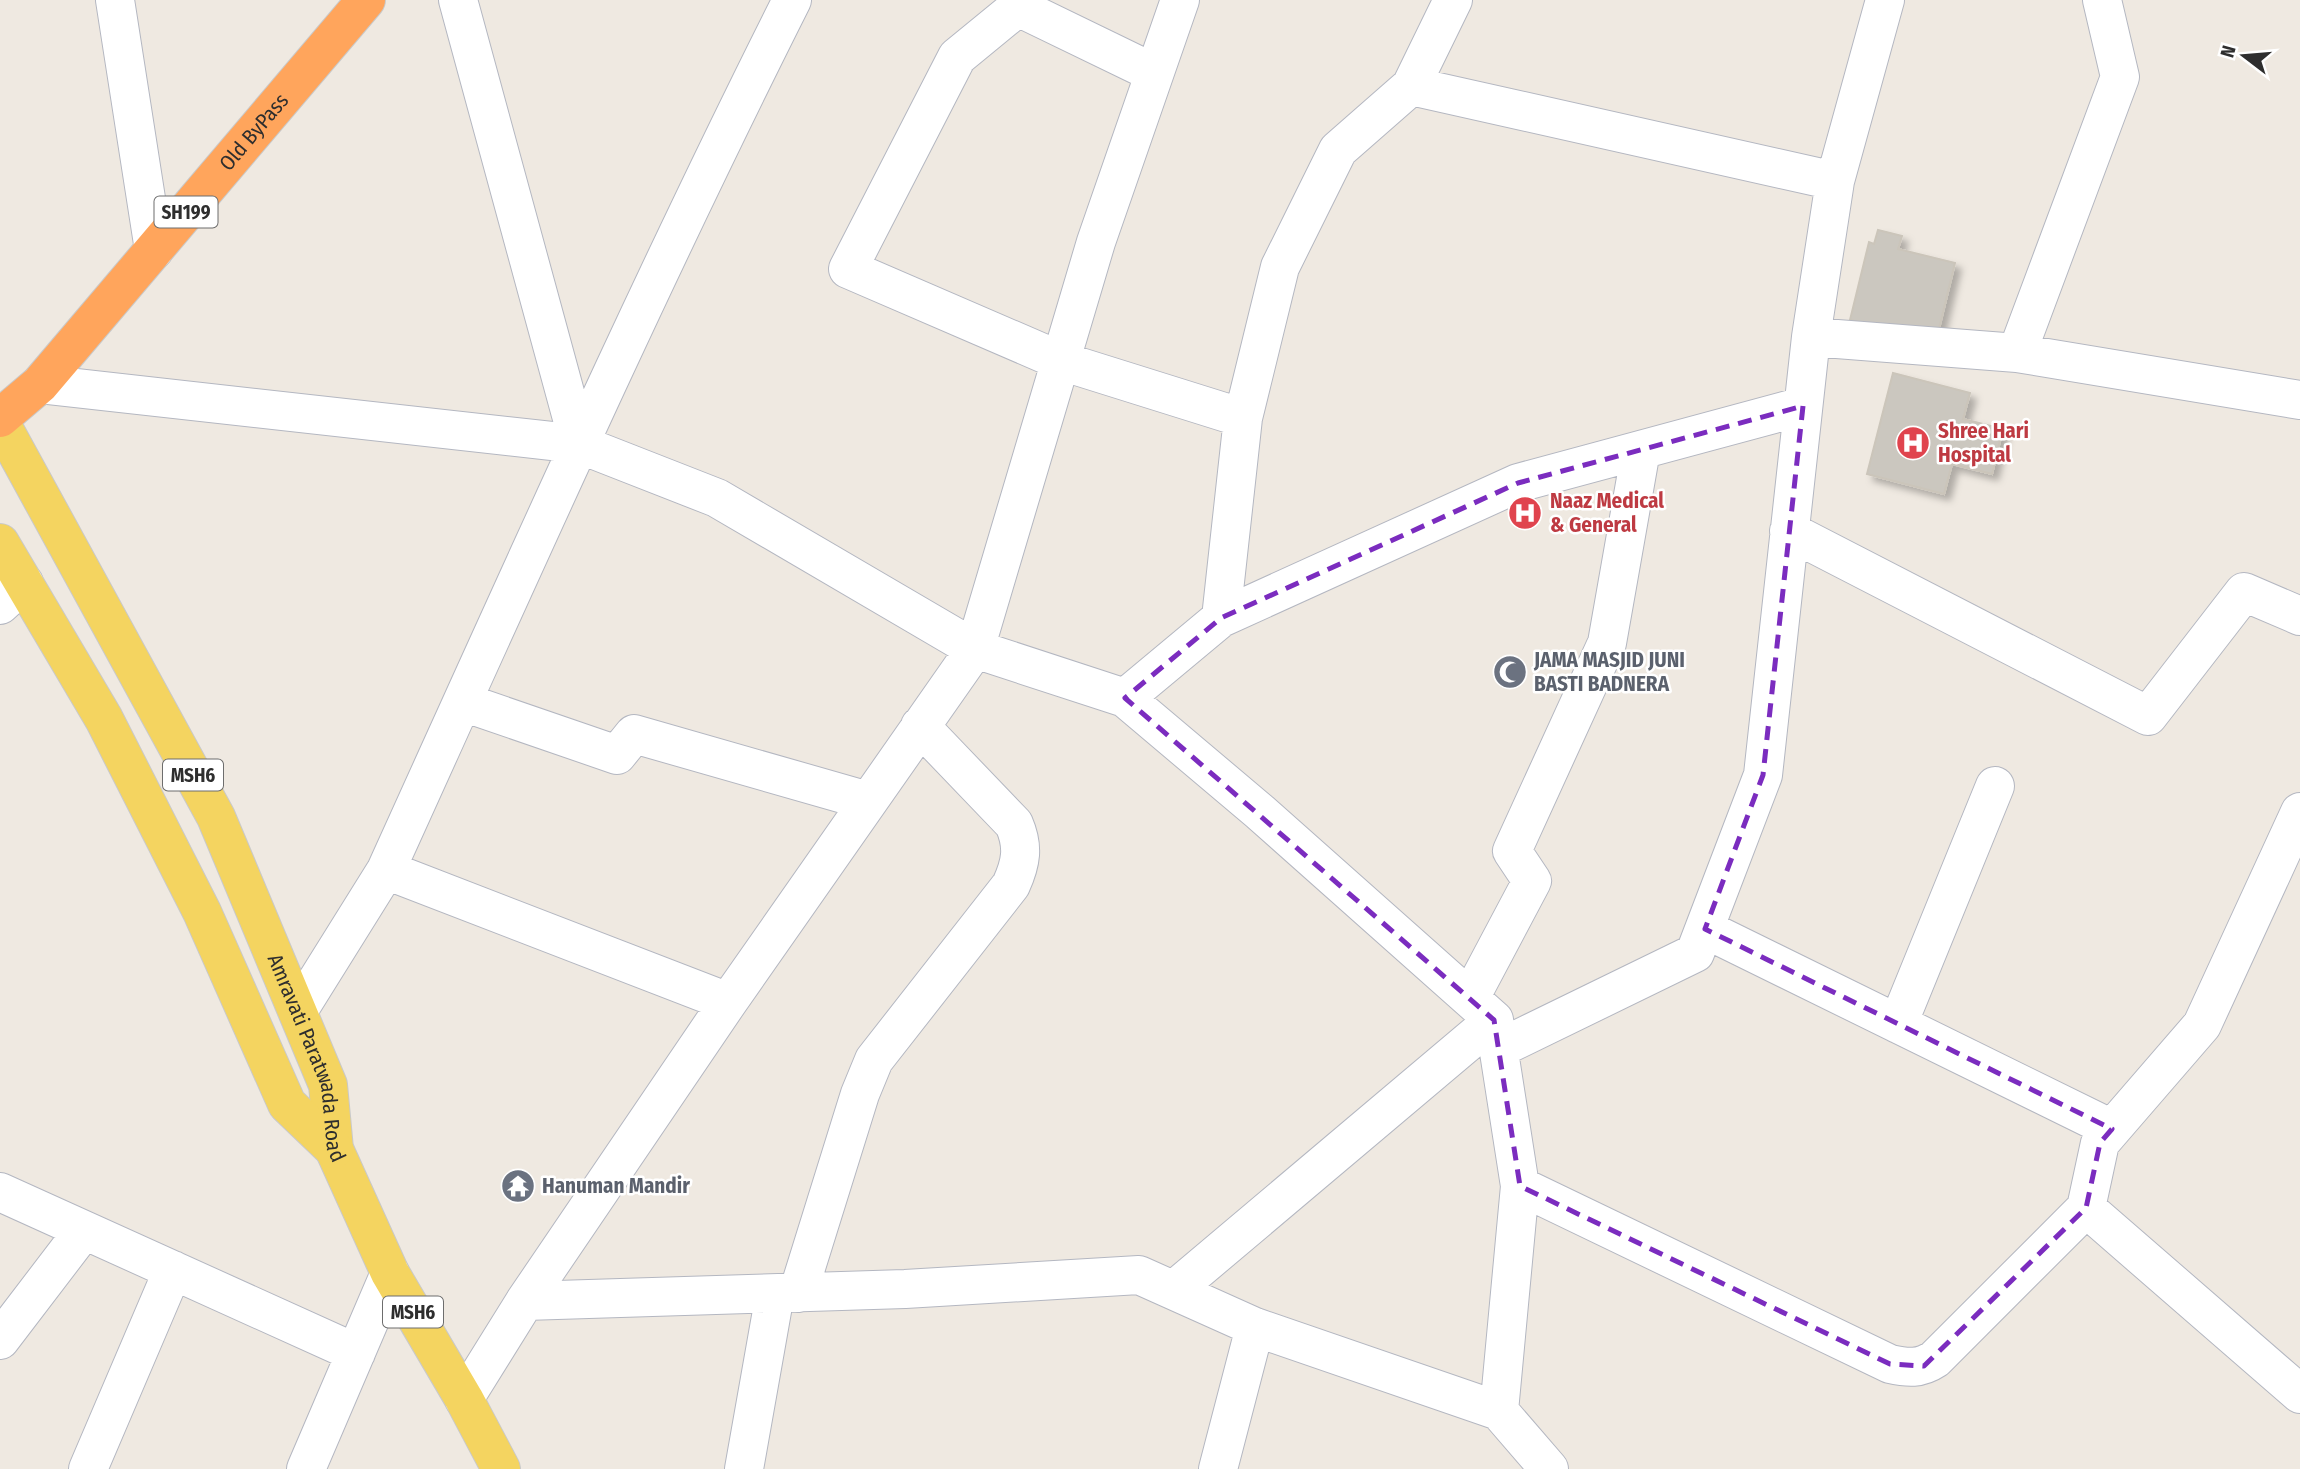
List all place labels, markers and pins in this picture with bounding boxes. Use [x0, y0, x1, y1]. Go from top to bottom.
place label: Shree Hari Hospital [1938, 418, 2029, 468]
hospital icon: Shree Hari Hospital [1894, 424, 1932, 462]
place label: Naaz Medical & General [1550, 488, 1664, 538]
hospital icon: Naaz Medical & General [1506, 494, 1544, 532]
place label: JAMA MASJID JUNI BASTI BADNERA [1533, 647, 1685, 697]
mosque icon: JAMA MASJID JUNI BASTI BADNERA [1491, 653, 1529, 691]
temple icon: Hanuman Mandir [499, 1167, 537, 1205]
place label: Hanuman Mandir [542, 1173, 690, 1199]

